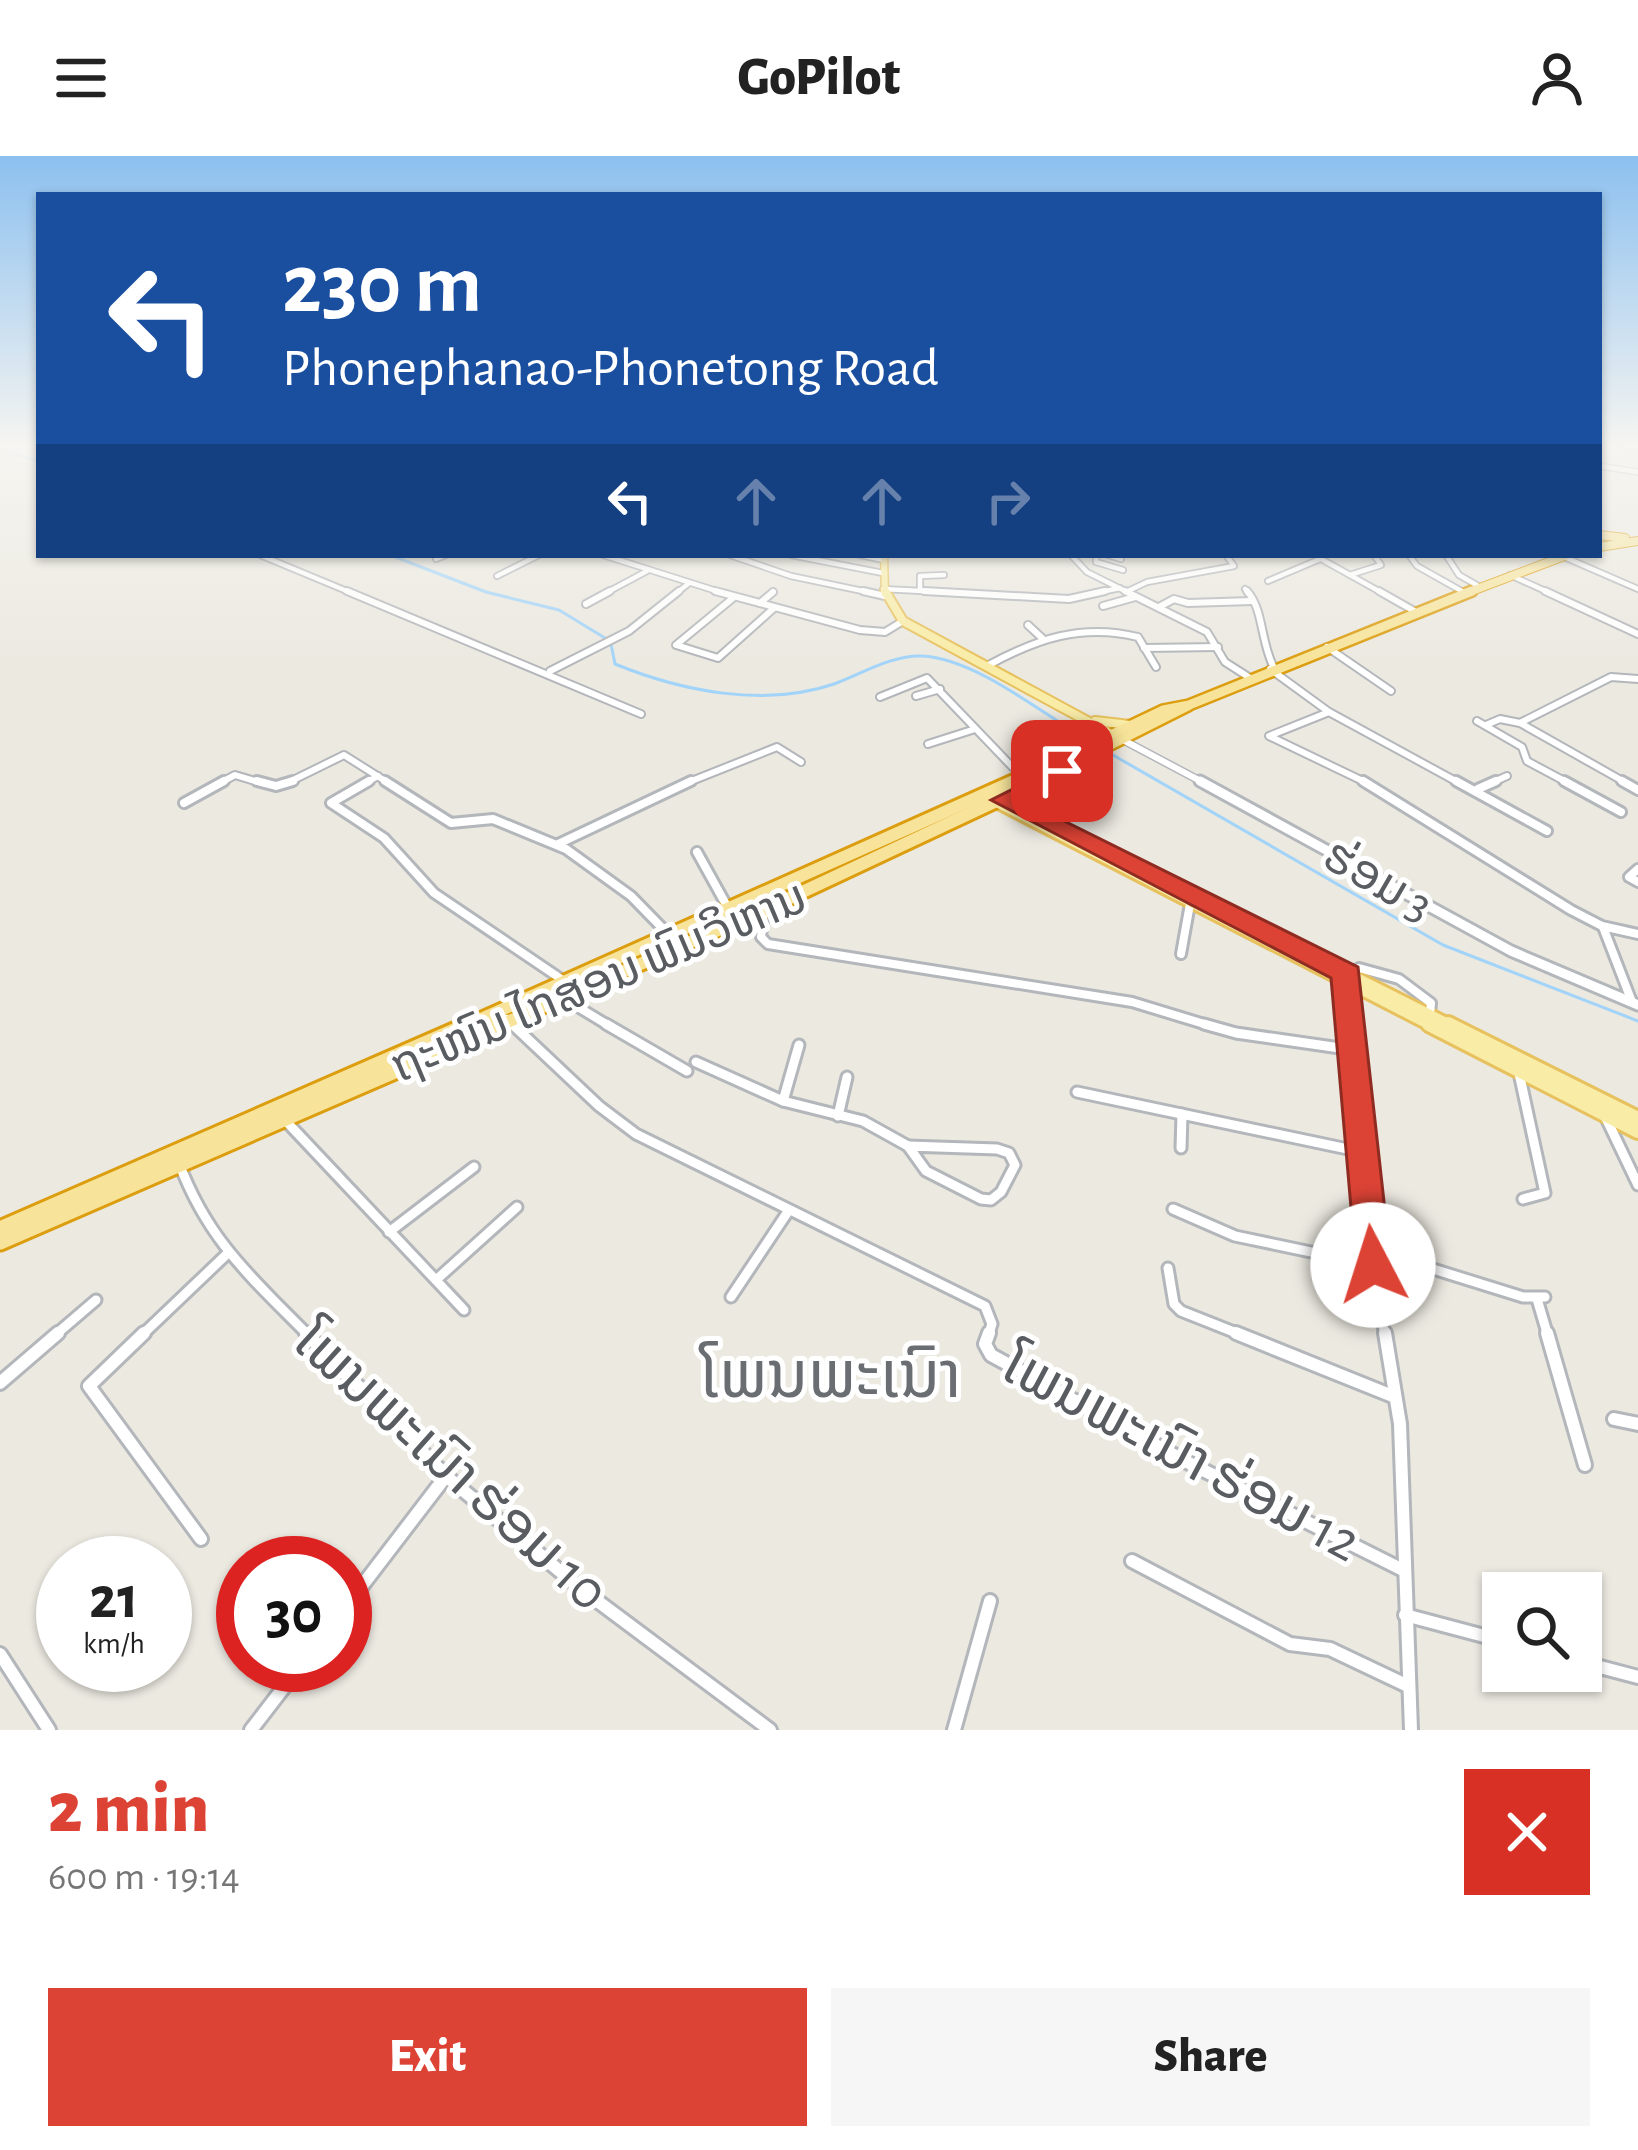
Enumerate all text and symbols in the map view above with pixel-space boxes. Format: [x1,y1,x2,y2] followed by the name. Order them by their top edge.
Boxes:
[48,45,114,111] icon: menu
[1524,45,1590,111] icon: person
[738,51,900,105] text: GoPilot
[84,240,240,396] icon: left
[282,244,482,328] text: 230 m
[282,342,939,396] text: Phonephanao-Phonetong Road
[597,468,663,534] icon: left
[723,468,789,534] icon: ahead
[849,468,915,534] icon: ahead
[975,468,1041,534] icon: right
[1011,720,1113,822] pin
[1029,738,1095,804] icon: arrive
[1315,830,1441,931] street label: ຮ່ອມ 3
[383,870,814,1092] street label: ຖະໜົນ ໄກສອນ ພົມວິຫານ
[1310,1202,1436,1328] position arrow
[283,1309,620,1622] street label: ໂພນພະເນົາ ຮ່ອມ 10
[992,1334,1370,1572] street label: ໂພນພະເນົາ ຮ່ອມ 12
[698,1341,961,1410] district label: ໂພນພະເນົາ
[216,1536,372,1692] speed limit sign: 30
[89,1569,139,1629] text: 21
[1482,1572,1602,1692] map controls
[1482,1572,1602,1692] button: search
[83,1629,145,1659] text: km/h
[1464,1769,1590,1895] button: close
[48,1773,209,1845] text: 2 min
[48,1858,240,1897] text: 600 m · 19:14
[48,1988,807,2126] button: Exit
[831,1988,1590,2126] button: Share

